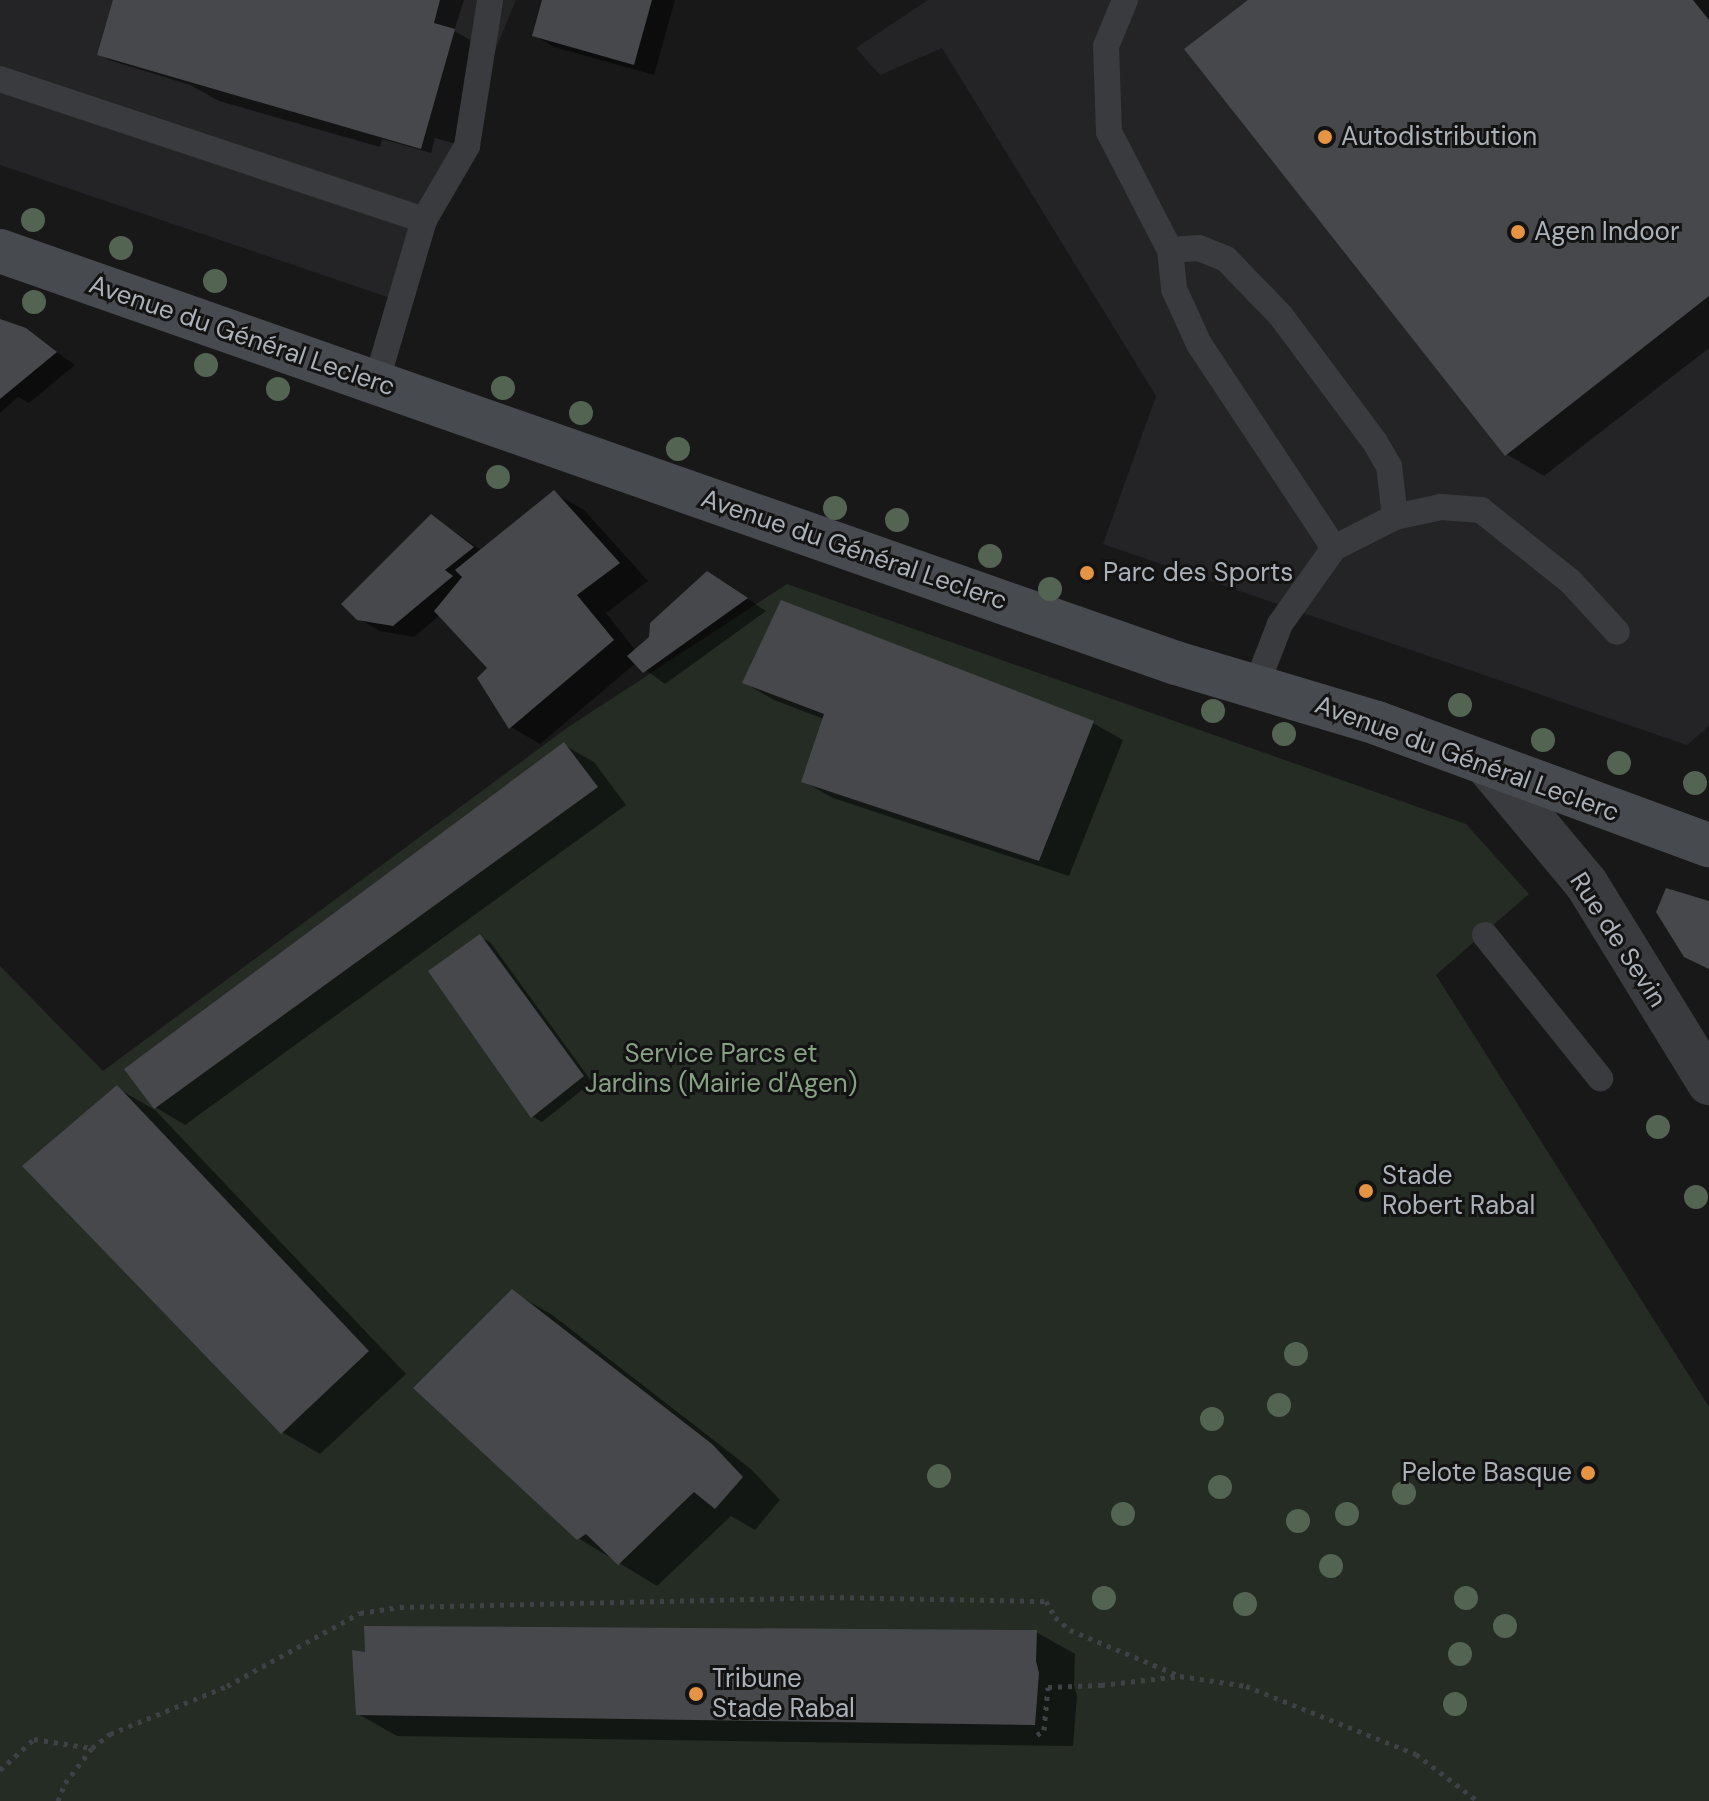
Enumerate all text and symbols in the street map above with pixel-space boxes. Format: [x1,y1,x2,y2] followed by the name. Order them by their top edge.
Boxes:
[1341,121,1537,153] place label: Autodistribution
[1316,128,1334,146] marker: Autodistribution
[1534,216,1680,248] place label: Agen Indoor
[1509,223,1527,241] marker: Agen Indoor
[85,269,399,403] street label: Avenue du Général Leclerc
[697,483,1011,617] street label: Avenue du Général Leclerc
[1103,557,1293,589] place label: Parc des Sports
[1078,564,1096,582] marker: Parc des Sports
[1311,689,1623,829] street label: Avenue du Général Leclerc
[1563,867,1673,1013] street label: Rue de Sevin
[585,1038,857,1100] park label: Service Parcs et Jardins (Mairie d'Agen)
[1382,1160,1535,1222] place label: Stade Robert Rabal
[1357,1182,1375,1200] marker: Stade Robert Rabal
[1402,1457,1572,1489] place label: Pelote Basque
[1579,1464,1597,1482] marker: Pelote Basque
[712,1663,855,1724] place label: Tribune Stade Rabal
[687,1685,705,1703] marker: Tribune Stade Rabal

